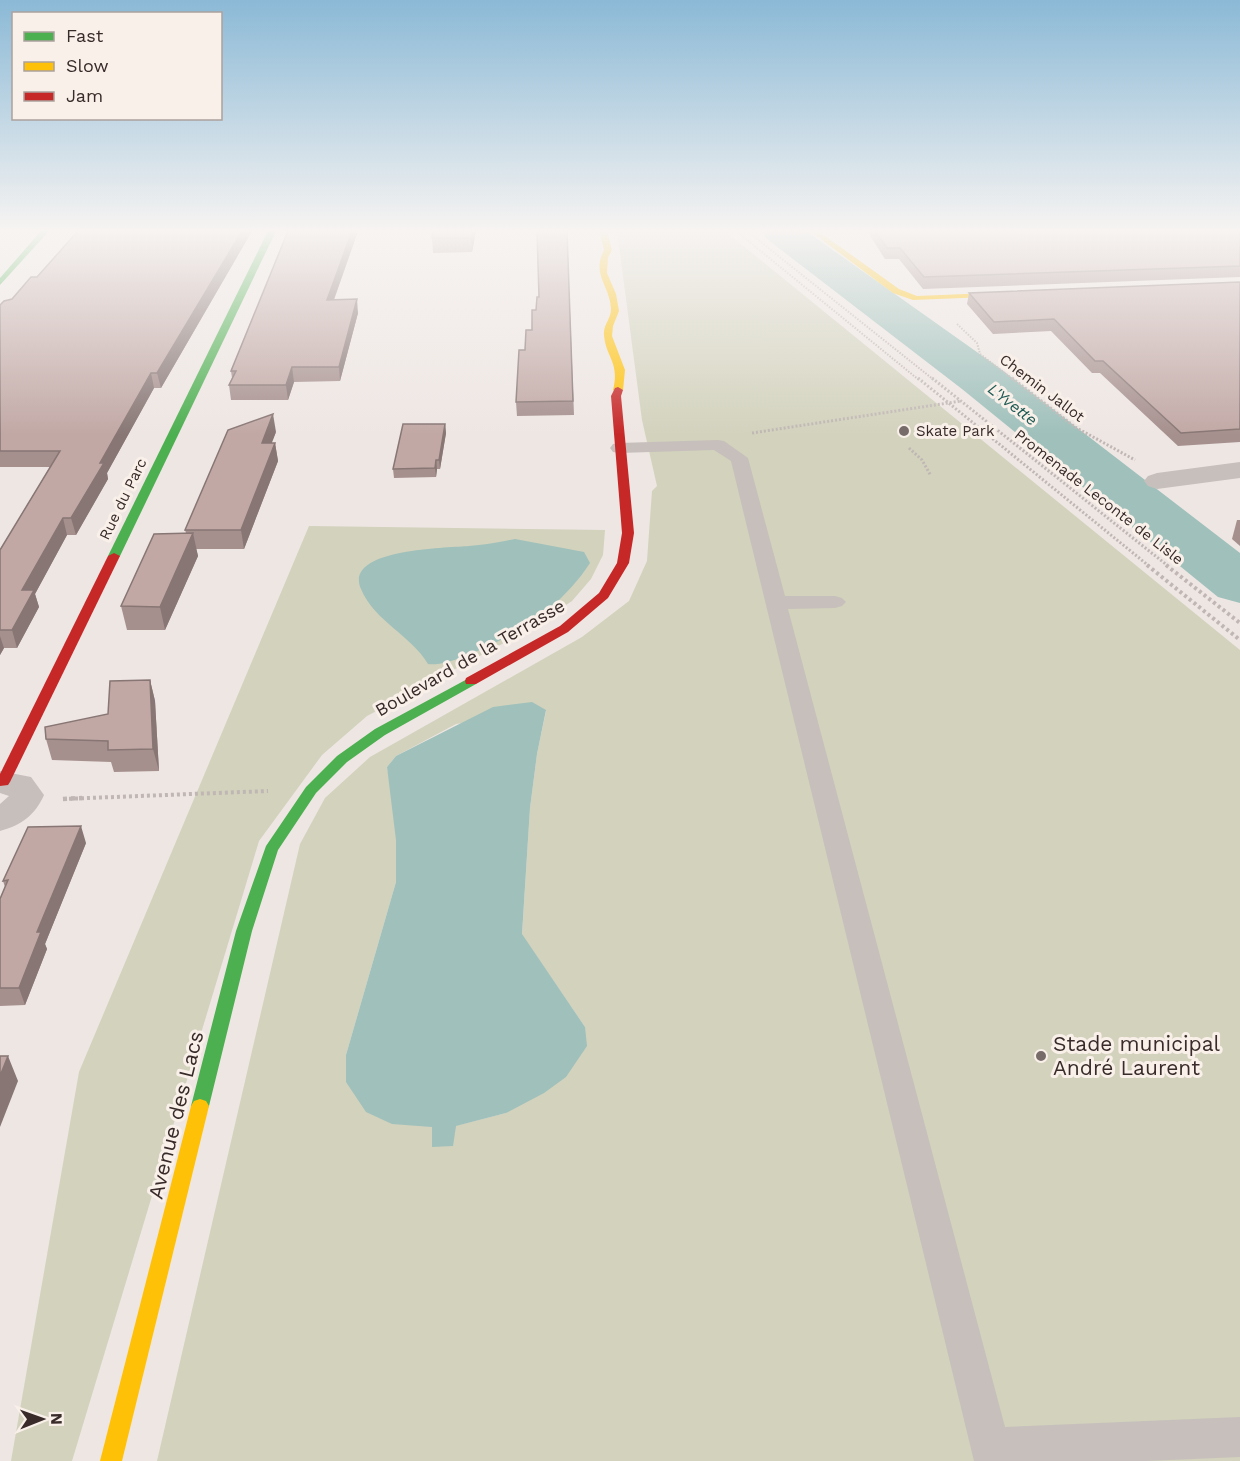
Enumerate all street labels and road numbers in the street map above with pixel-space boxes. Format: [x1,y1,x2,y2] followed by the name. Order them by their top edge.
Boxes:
[996,350,1089,426] street label: Chemin Jallot
[1011,425,1187,569] street label: Promenade Leconte de Lisle
[96,455,150,543] street label: Rue du Parc
[371,595,568,720] street label: Boulevard de la Terrasse
[143,1028,208,1201] street label: Avenue des Lacs

